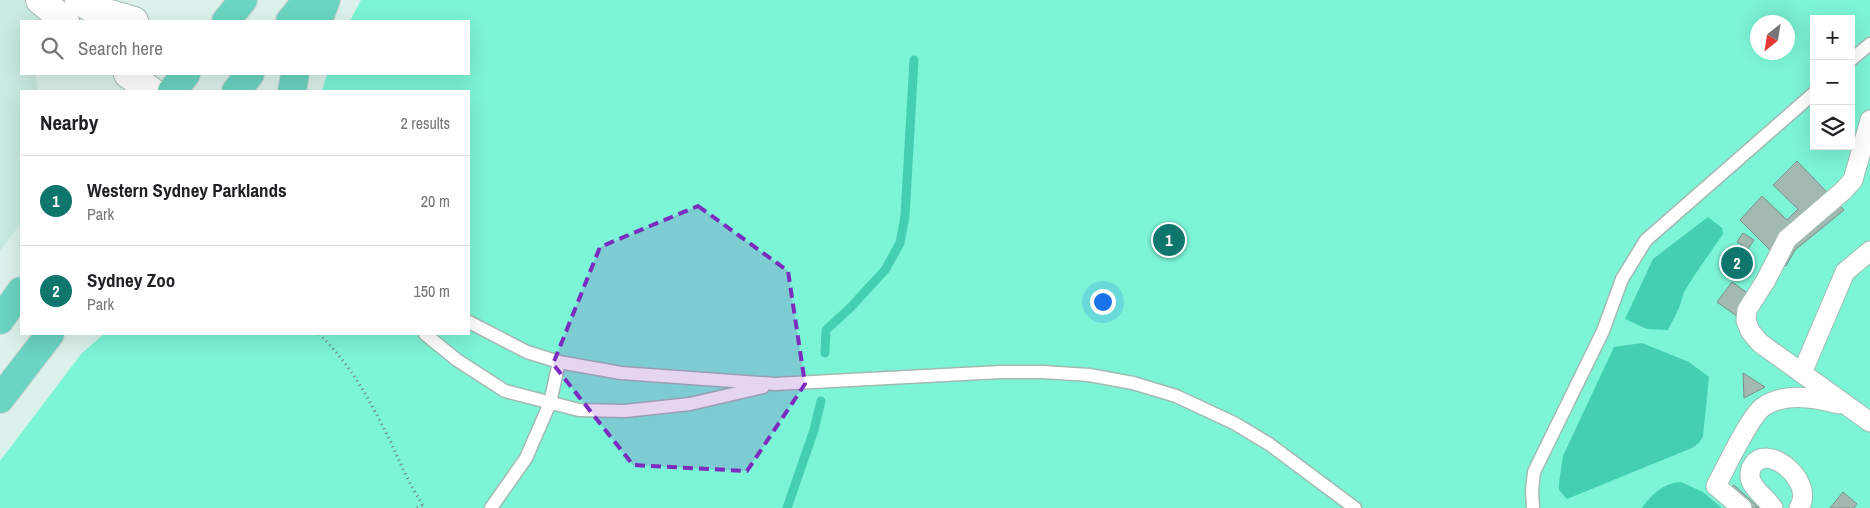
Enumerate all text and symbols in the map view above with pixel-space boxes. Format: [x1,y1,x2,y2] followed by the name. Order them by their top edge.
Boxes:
[1750,15,1795,60] north arrow
[1810,15,1855,150] map controls
[1810,15,1855,60] button: +
[20,20,470,75] search box
[38,34,66,62] icon: search
[78,35,163,61] text: Search here
[1810,60,1855,105] button: −
[1810,105,1855,150] button: layers
[40,108,98,137] text: Nearby
[400,112,450,134] text: 2 results
[87,177,287,203] text: Western Sydney Parklands
[52,190,60,212] text: 1
[421,190,450,212] text: 20 m
[87,203,114,225] text: Park
[1153,221,1185,259] pin: 1
[1721,244,1753,282] pin: 2
[87,267,175,293] text: Sydney Zoo
[52,280,60,302] text: 2
[414,280,450,302] text: 150 m
[1090,289,1116,315] your location
[87,293,114,315] text: Park

